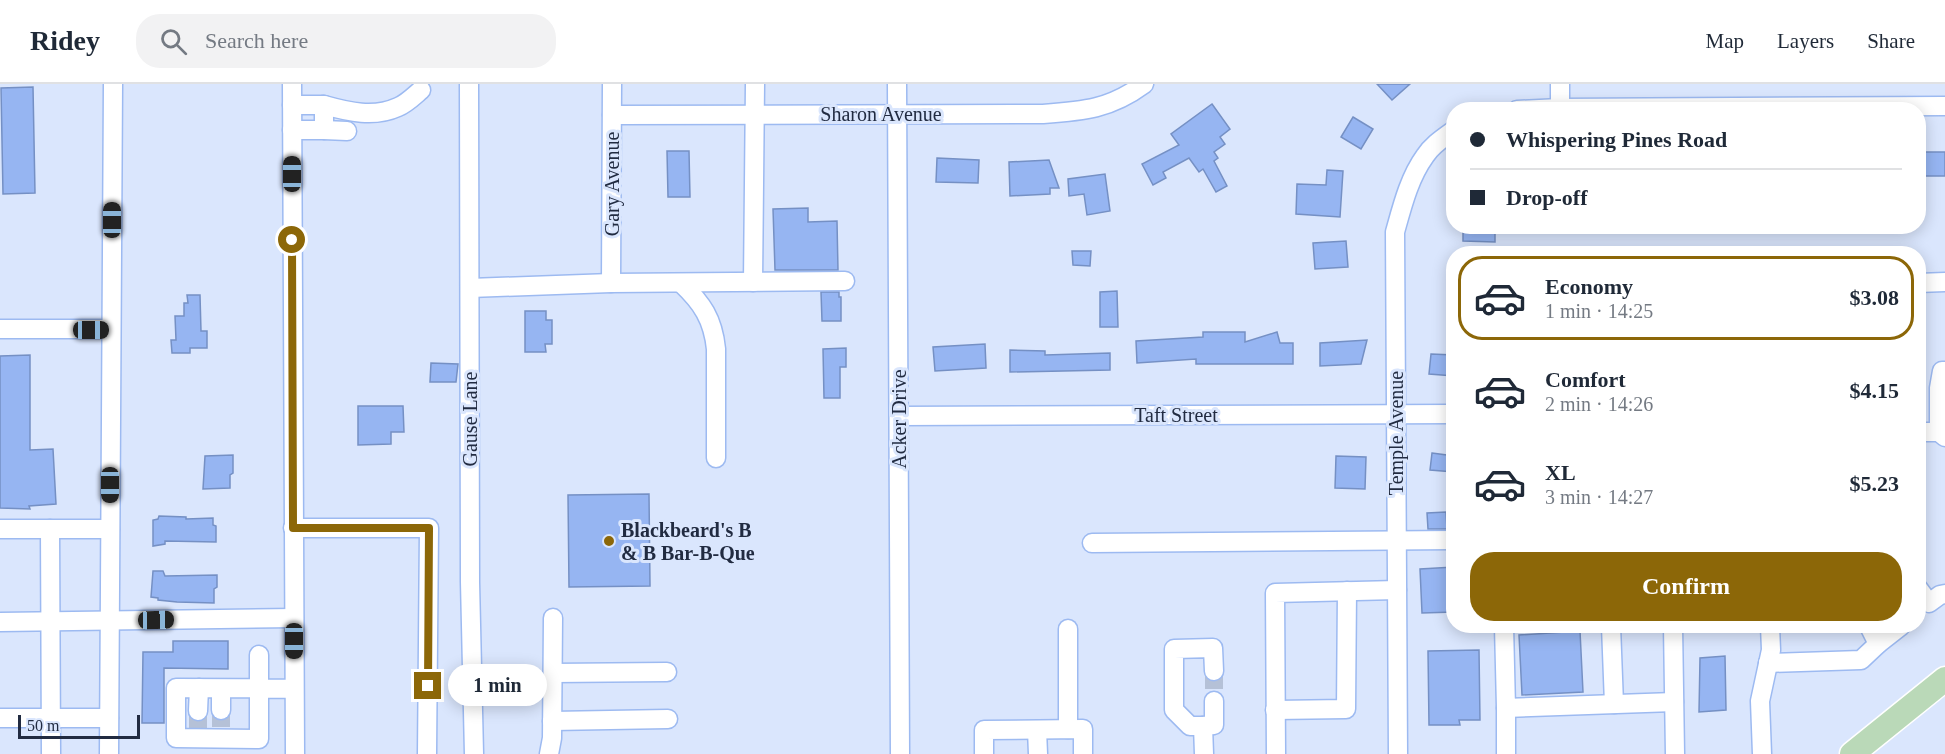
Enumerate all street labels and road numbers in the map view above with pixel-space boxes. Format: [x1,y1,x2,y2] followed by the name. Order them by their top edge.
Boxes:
[820,103,942,125] street label: Sharon Avenue
[601,132,624,236] street label: Gary Avenue
[888,369,910,469] street label: Acker Drive
[459,371,481,466] street label: Gause Lane
[1385,371,1408,495] street label: Temple Avenue
[1134,404,1218,426] street label: Taft Street

